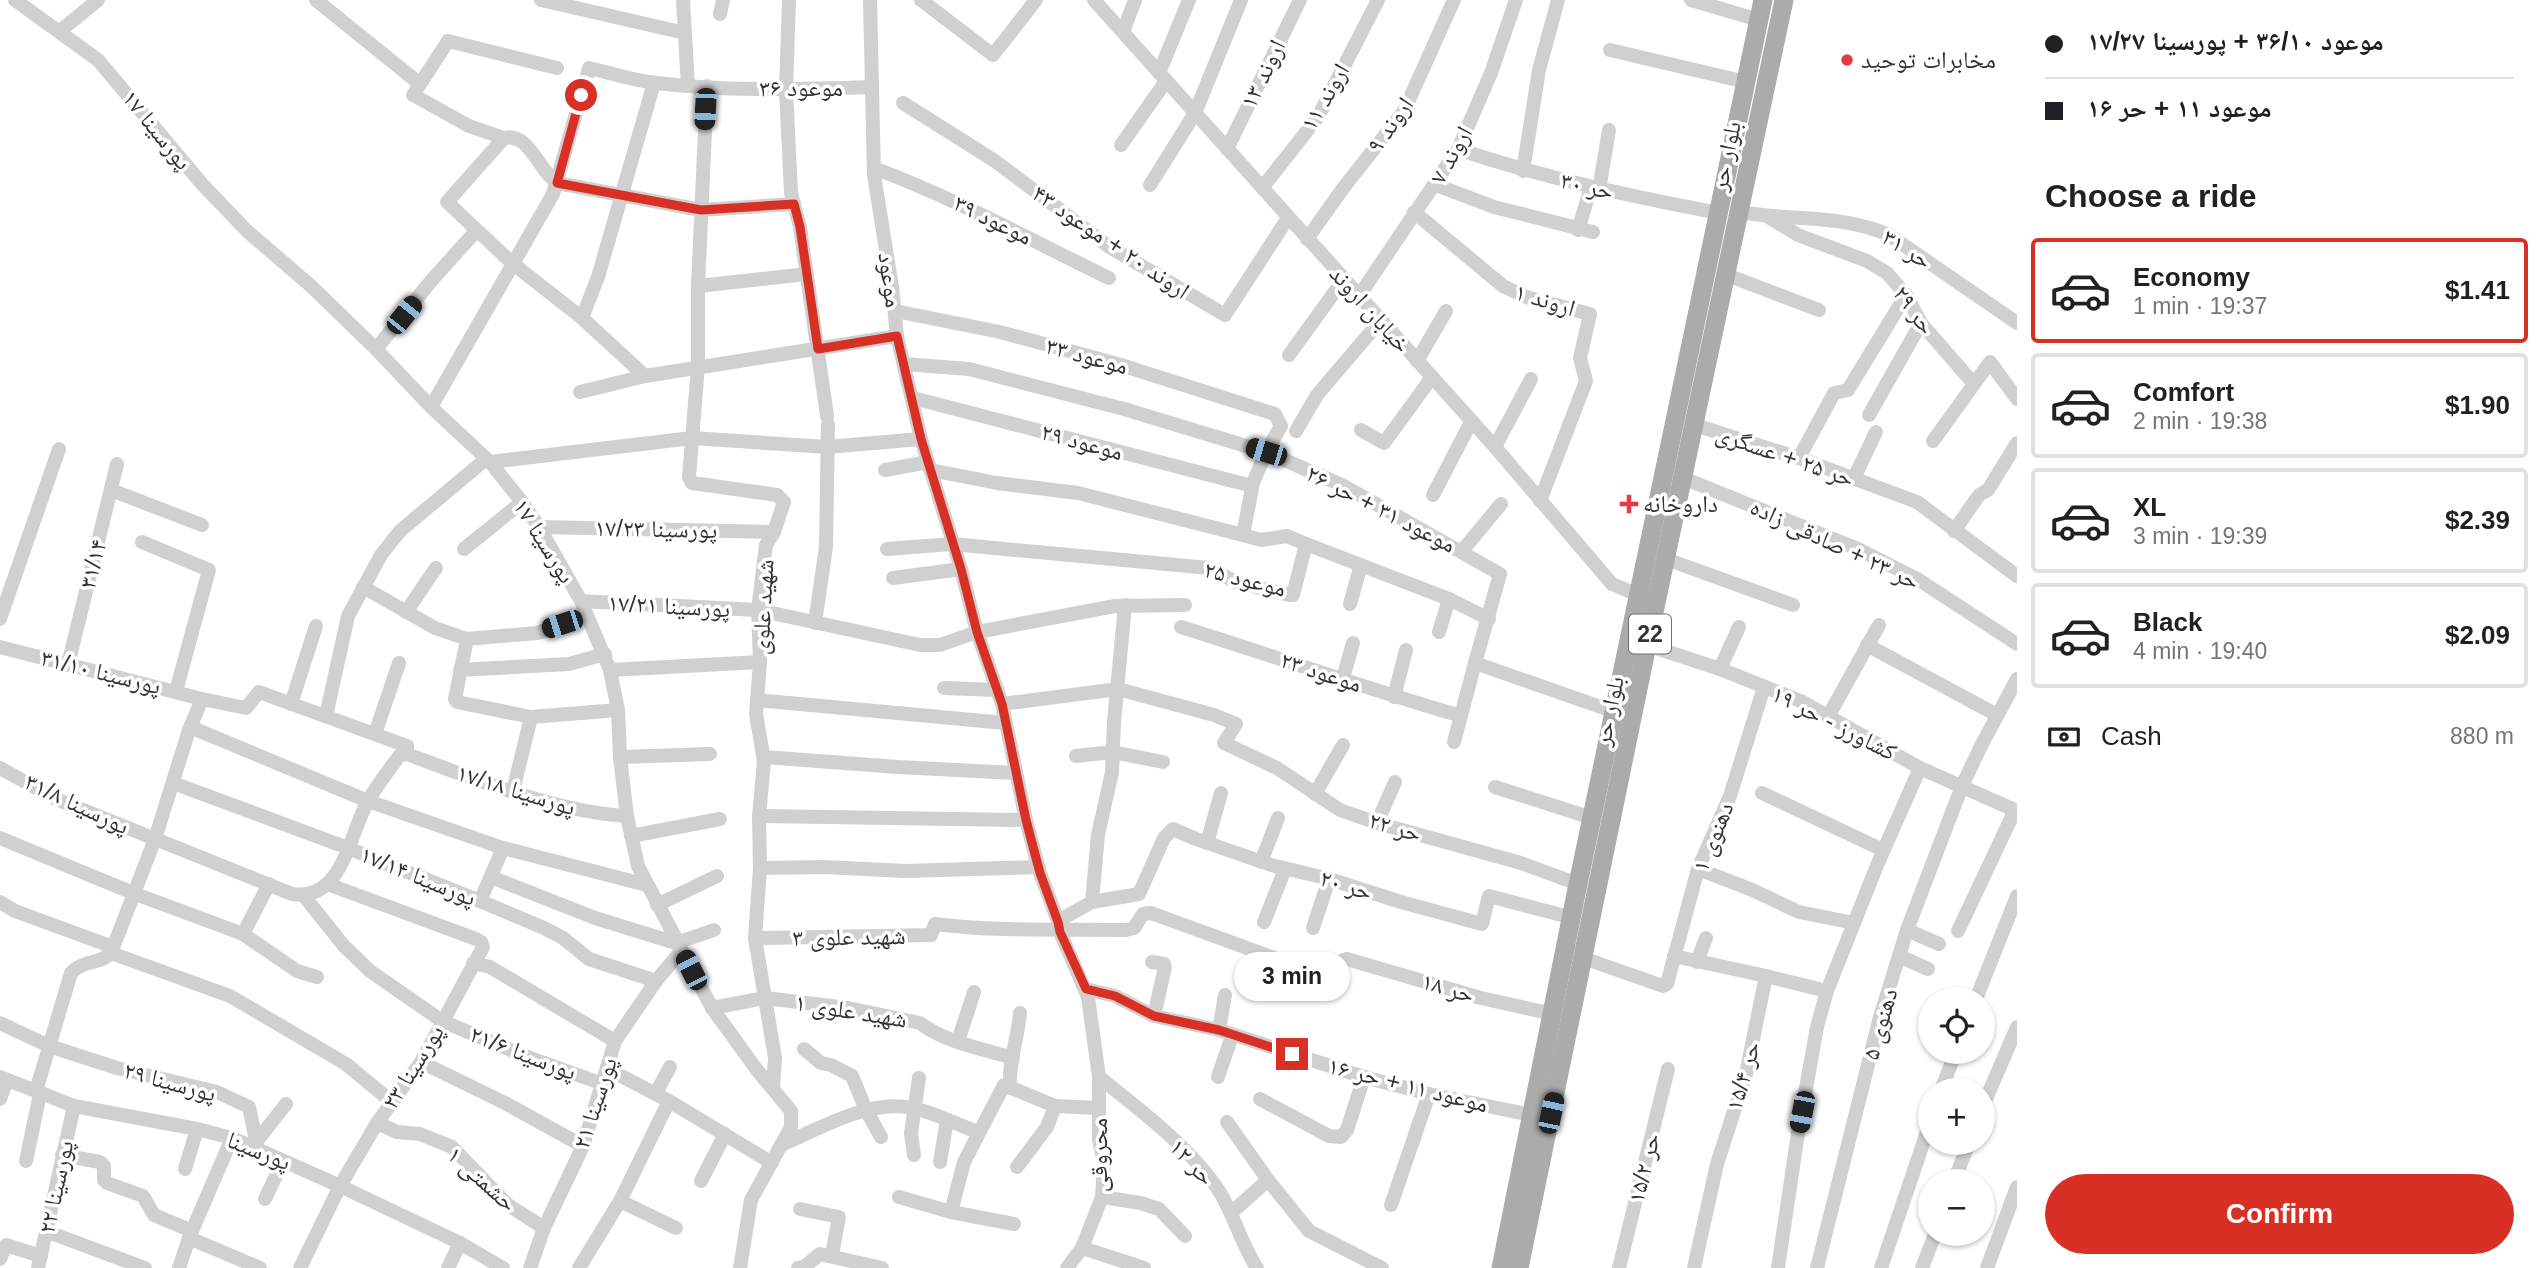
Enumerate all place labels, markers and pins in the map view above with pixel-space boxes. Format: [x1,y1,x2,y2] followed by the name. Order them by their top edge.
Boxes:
[1861,46,1996,74] place label: مخابرات توحید
[1839,52,1855,68] marker: مخابرات توحید
[1643,490,1718,517] place label: داروخانه
[1621,496,1637,512] marker: داروخانه

